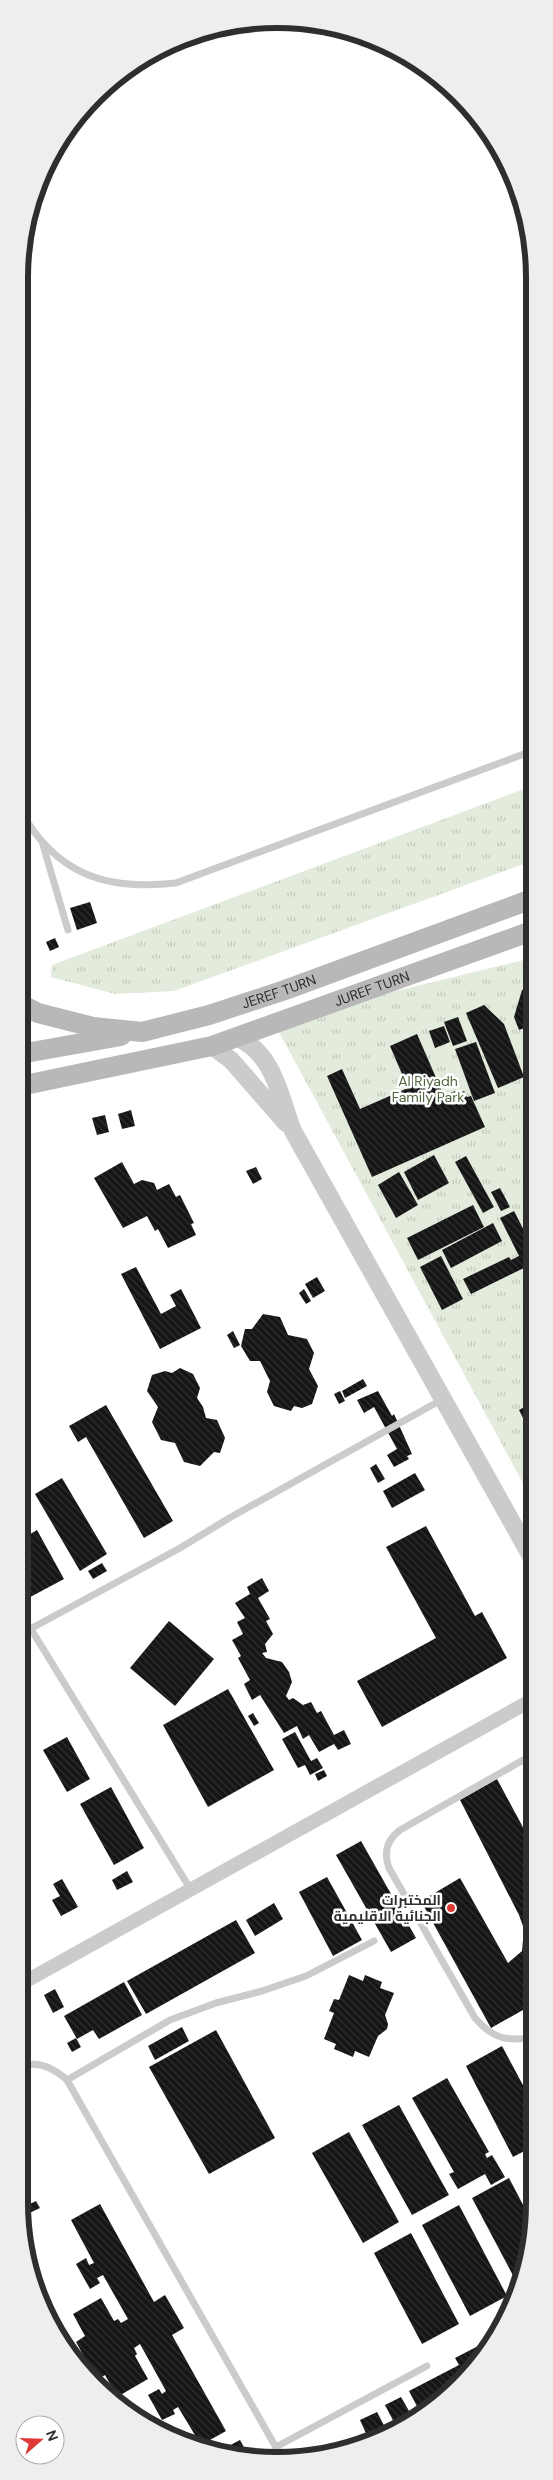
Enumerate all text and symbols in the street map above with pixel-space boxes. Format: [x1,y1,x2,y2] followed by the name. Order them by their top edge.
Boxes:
[332,967,412,1010] street label: JUREF TURN
[239,970,319,1013] street label: JEREF TURN
[392,1072,464,1106] park label: Al Riyadh Family Park
[334,1891,441,1925] place label: المختبرات الجنائية الاقليمية
[445,1902,457,1914] marker: المختبرات الجنائية الاقليمية
[15,2415,65,2465] north arrow
[42,2428,62,2443] text: N

